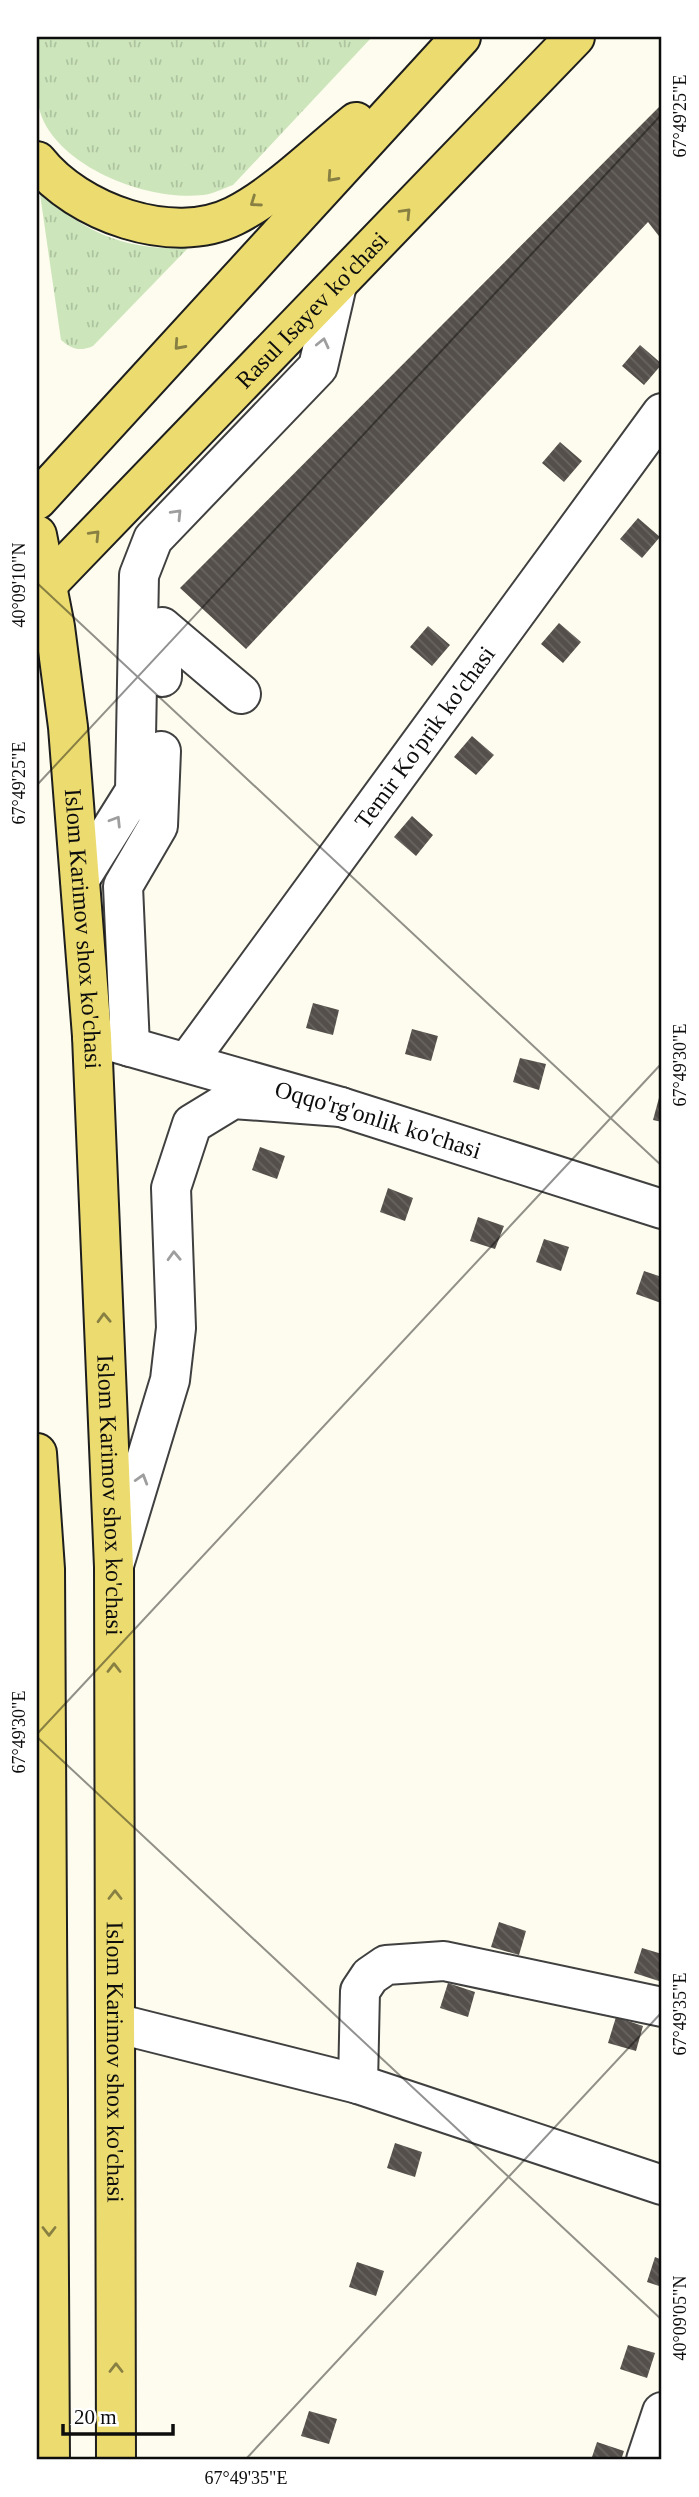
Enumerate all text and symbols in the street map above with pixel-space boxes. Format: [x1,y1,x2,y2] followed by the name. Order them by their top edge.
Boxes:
[670,75,690,157] text: 67°49'25"E
[328,169,340,182] one-way arrow
[250,194,263,206] one-way arrow
[398,208,411,221] one-way arrow
[231,226,393,393] street label: Rasul Isayev ko'chasi
[175,337,187,350] one-way arrow
[315,337,330,349] one-way arrow
[169,509,182,522] one-way arrow
[87,530,100,543] one-way arrow
[9,543,29,627] text: 40°09'10"N
[350,641,500,833] street label: Temir Ko'prik ko'chasi
[9,742,29,824] text: 67°49'25"E
[60,788,106,1070] street label: Islom Karimov shox ko'chasi
[108,816,120,829] one-way arrow
[670,1024,690,1106] text: 67°49'30"E
[272,1076,485,1164] street label: Oqqo'rg'onlik ko'chasi
[166,1250,181,1261] one-way arrow
[96,1312,111,1323] one-way arrow
[92,1354,127,1636] street label: Islom Karimov shox ko'chasi
[133,1473,148,1485] one-way arrow
[106,1662,122,1672] one-way arrow
[9,1691,29,1773] text: 67°49'30"E
[107,1889,123,1900] one-way arrow
[102,1921,128,2203] street label: Islom Karimov shox ko'chasi
[670,1973,690,2055] text: 67°49'35"E
[41,2226,57,2237] one-way arrow
[670,2276,690,2360] text: 40°09'05"N
[108,2362,124,2372] one-way arrow
[63,2392,173,2436] scale bar
[74,2405,117,2429] text: 20 m
[205,2468,287,2488] text: 67°49'35"E

